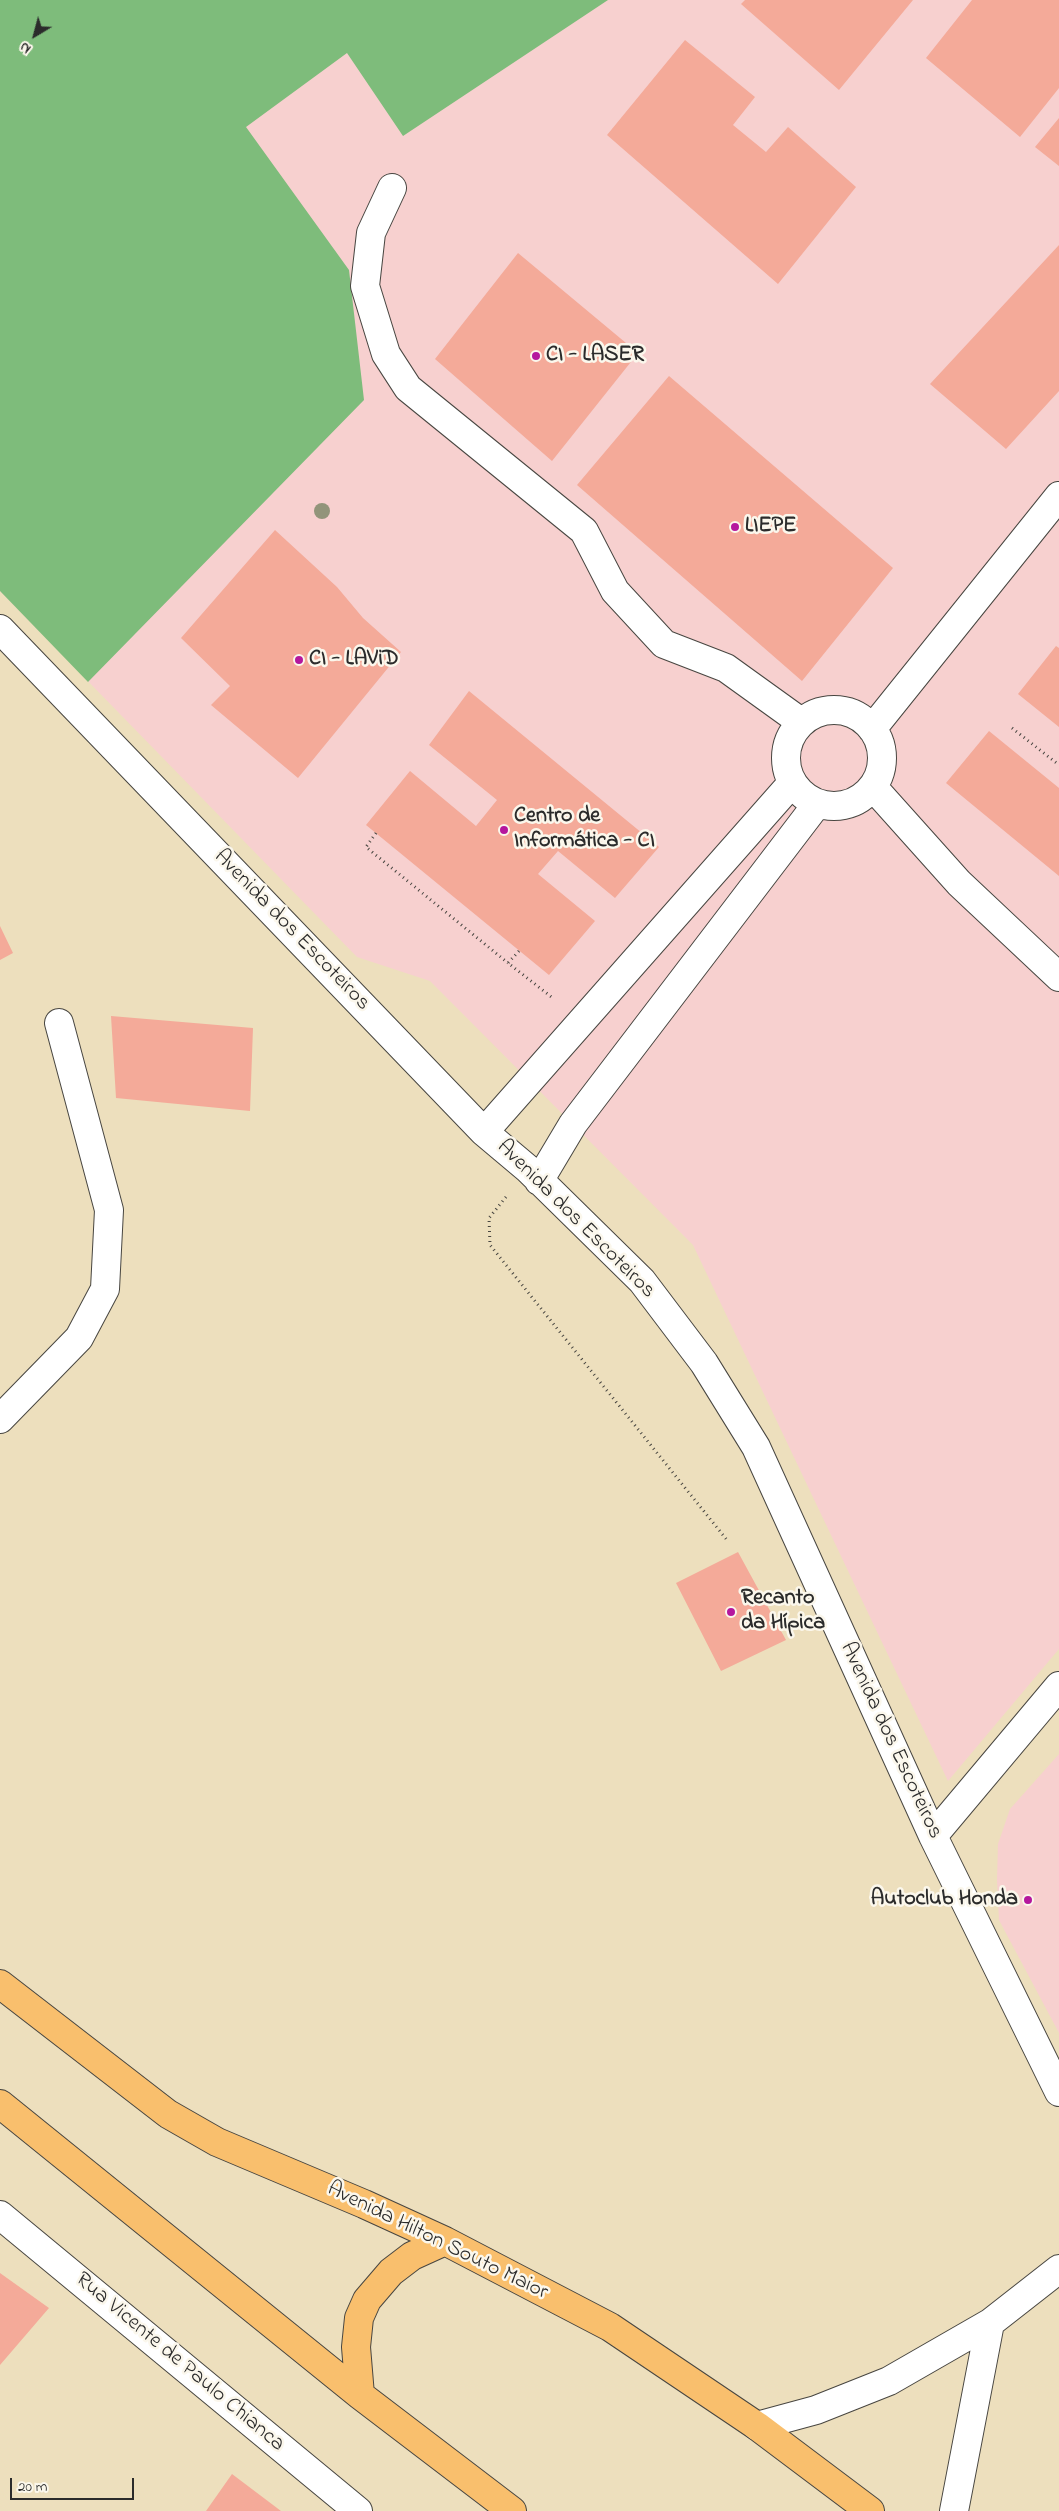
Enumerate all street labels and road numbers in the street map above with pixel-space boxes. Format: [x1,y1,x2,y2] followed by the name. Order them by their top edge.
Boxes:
[207,845,375,1017] street label: Avenida dos Escoteiros
[490,1135,660,1305] street label: Avenida dos Escoteiros
[833,1638,947,1844] street label: Avenida dos Escoteiros
[322,2177,552,2307] street label: Avenida Hilton Souto Maior
[69,2267,289,2459] street label: Rua Vicente de Paulo Chianca

